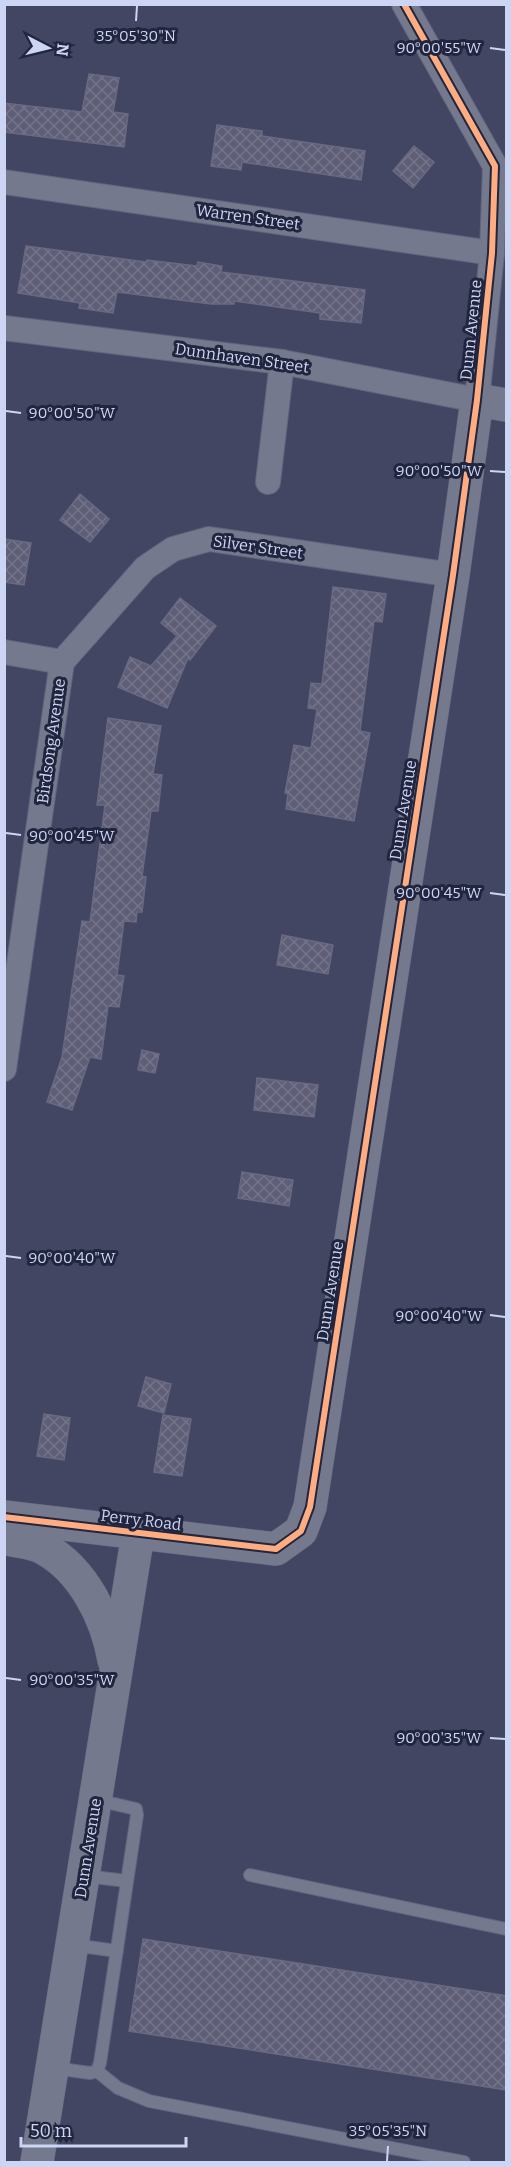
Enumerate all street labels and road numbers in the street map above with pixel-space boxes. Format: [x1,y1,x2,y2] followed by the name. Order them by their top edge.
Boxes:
[195,200,301,234] street label: Warren Street
[456,279,486,381] street label: Dunn Avenue
[174,339,310,377] street label: Dunnhaven Street
[212,531,304,563] street label: Silver Street
[33,677,69,805] street label: Birdsong Avenue
[386,759,420,861] street label: Dunn Avenue
[313,1240,347,1342] street label: Dunn Avenue
[99,1506,183,1534] street label: Perry Road
[71,1797,105,1899] street label: Dunn Avenue

